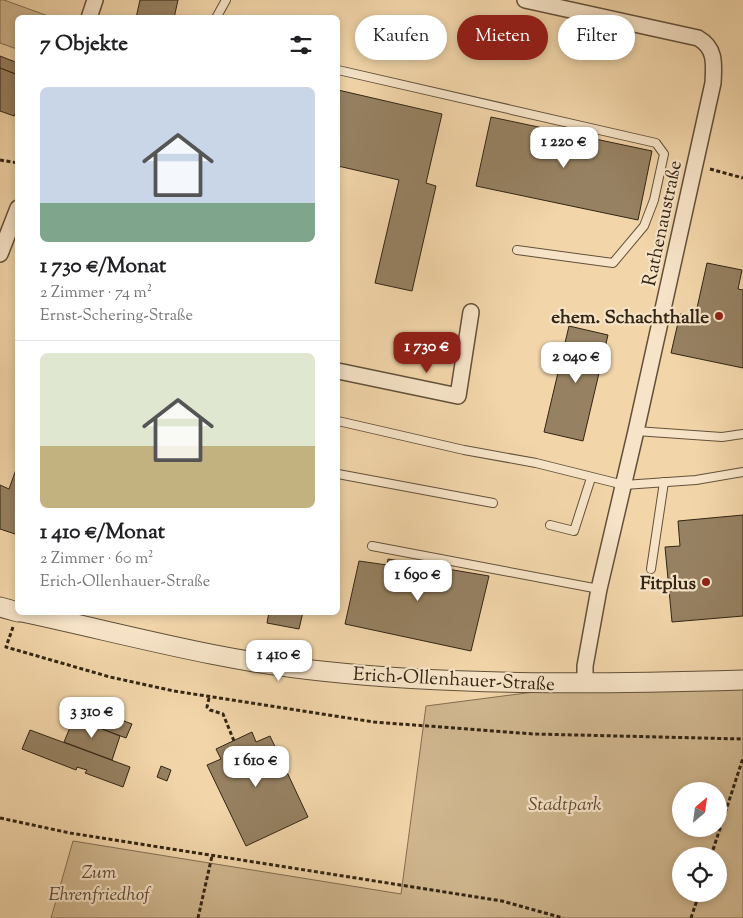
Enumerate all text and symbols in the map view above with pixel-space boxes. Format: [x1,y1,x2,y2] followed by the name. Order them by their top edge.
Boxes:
[355,15,447,60] chip: Kaufen
[457,15,548,60] chip: Mieten
[558,15,635,60] chip: Filter
[40,30,128,60] text: 7 Objekte
[287,31,315,59] icon: filters
[133,120,223,210] icon: home
[518,126,610,169] pin: 1 220 €
[541,131,587,154] text: 1 220 €
[637,158,690,289] street label: Rathenaustraße
[40,252,166,282] text: 1 730 €/Monat
[40,282,152,305] text: 2 Zimmer · 74 m²
[40,305,193,328] text: Ernst-Schering-Straße
[551,305,709,332] place label: ehem. Schachthalle
[713,310,725,322] marker: ehem. Schachthalle
[381,332,473,374] pin: 1 730 €
[405,336,449,359] text: 1 730 €
[530,342,622,384] pin: 2 040 €
[552,346,600,369] text: 2 040 €
[133,385,223,475] icon: home
[40,518,165,548] text: 1 410 €/Monat
[40,548,154,571] text: 2 Zimmer · 60 m²
[372,560,464,602] pin: 1 690 €
[395,564,441,587] text: 1 690 €
[40,571,210,594] text: Erich-Ollenhauer-Straße
[640,571,697,598] place label: Fitplus
[700,576,712,588] marker: Fitplus
[233,640,325,682] pin: 1 410 €
[257,644,301,667] text: 1 410 €
[352,662,556,699] street label: Erich-Ollenhauer-Straße
[46,696,138,739] pin: 3 310 €
[70,701,114,724] text: 3 310 €
[210,746,302,788] pin: 1 610 €
[234,750,278,773] text: 1 610 €
[672,782,728,838] north arrow
[672,782,727,902] map controls
[528,792,602,819] park label: Stadtpark
[672,847,727,902] button: locate
[48,860,152,909] park label: Zum Ehrenfriedhof

